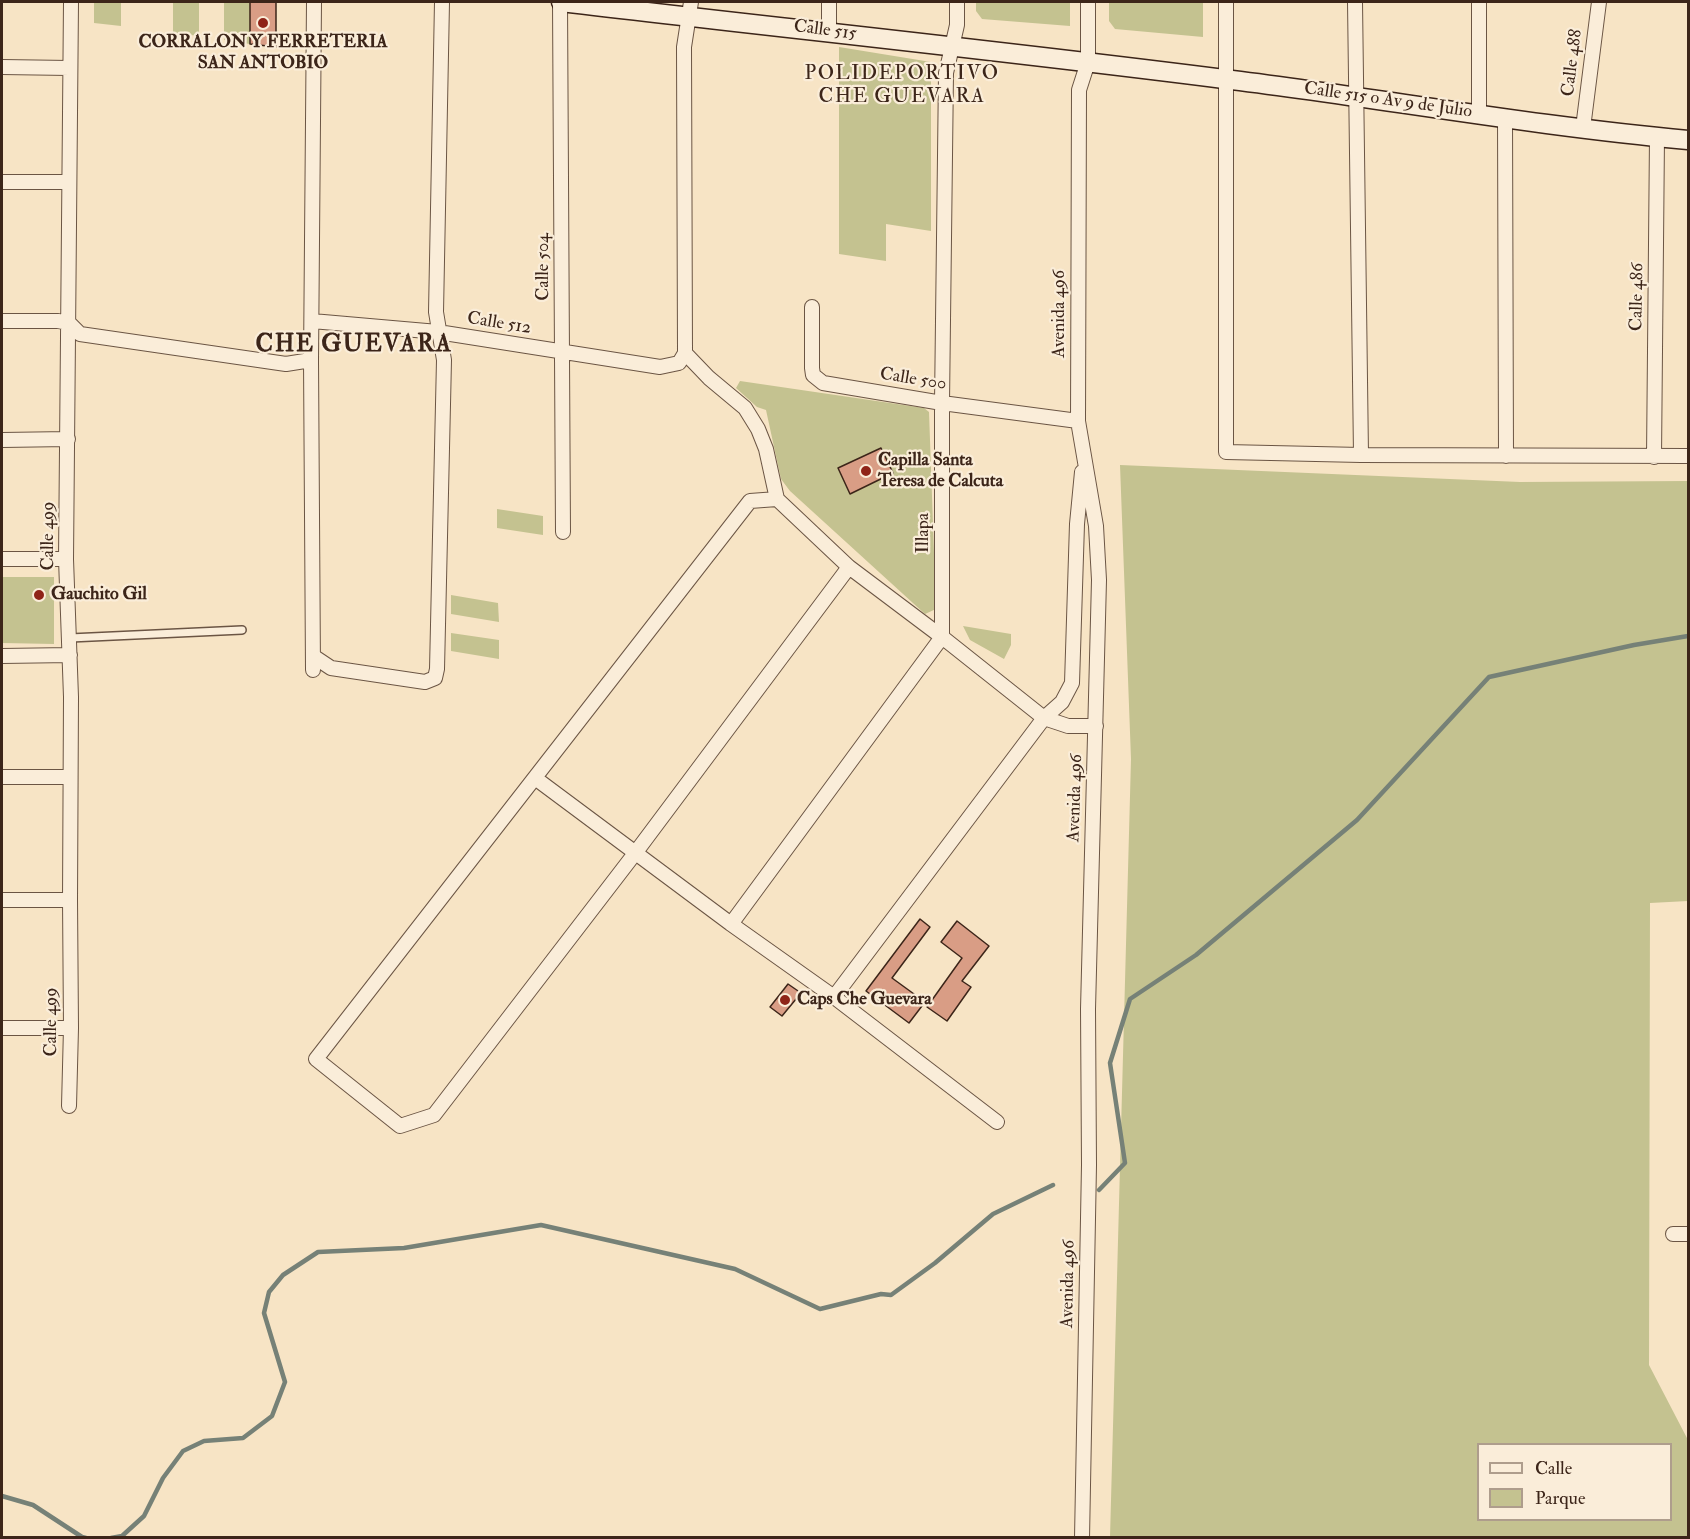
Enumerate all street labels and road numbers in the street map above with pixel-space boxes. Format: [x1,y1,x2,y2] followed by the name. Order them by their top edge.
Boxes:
[792,16,858,46] street label: Calle 515
[1558,28,1588,98] street label: Calle 488
[1303,79,1473,123] street label: Calle 515 o Av 9 de Julio
[533,233,555,301] street label: Calle 504
[1627,263,1649,331] street label: Calle 486
[1049,270,1071,358] street label: Avenida 496
[465,308,533,340] street label: Calle 512
[878,364,948,396] street label: Calle 500
[38,501,60,571] street label: Calle 499
[913,513,935,553] street label: Illapa
[1064,754,1088,842] street label: Avenida 496
[41,987,63,1057] street label: Calle 499
[1057,1240,1081,1328] street label: Avenida 496

